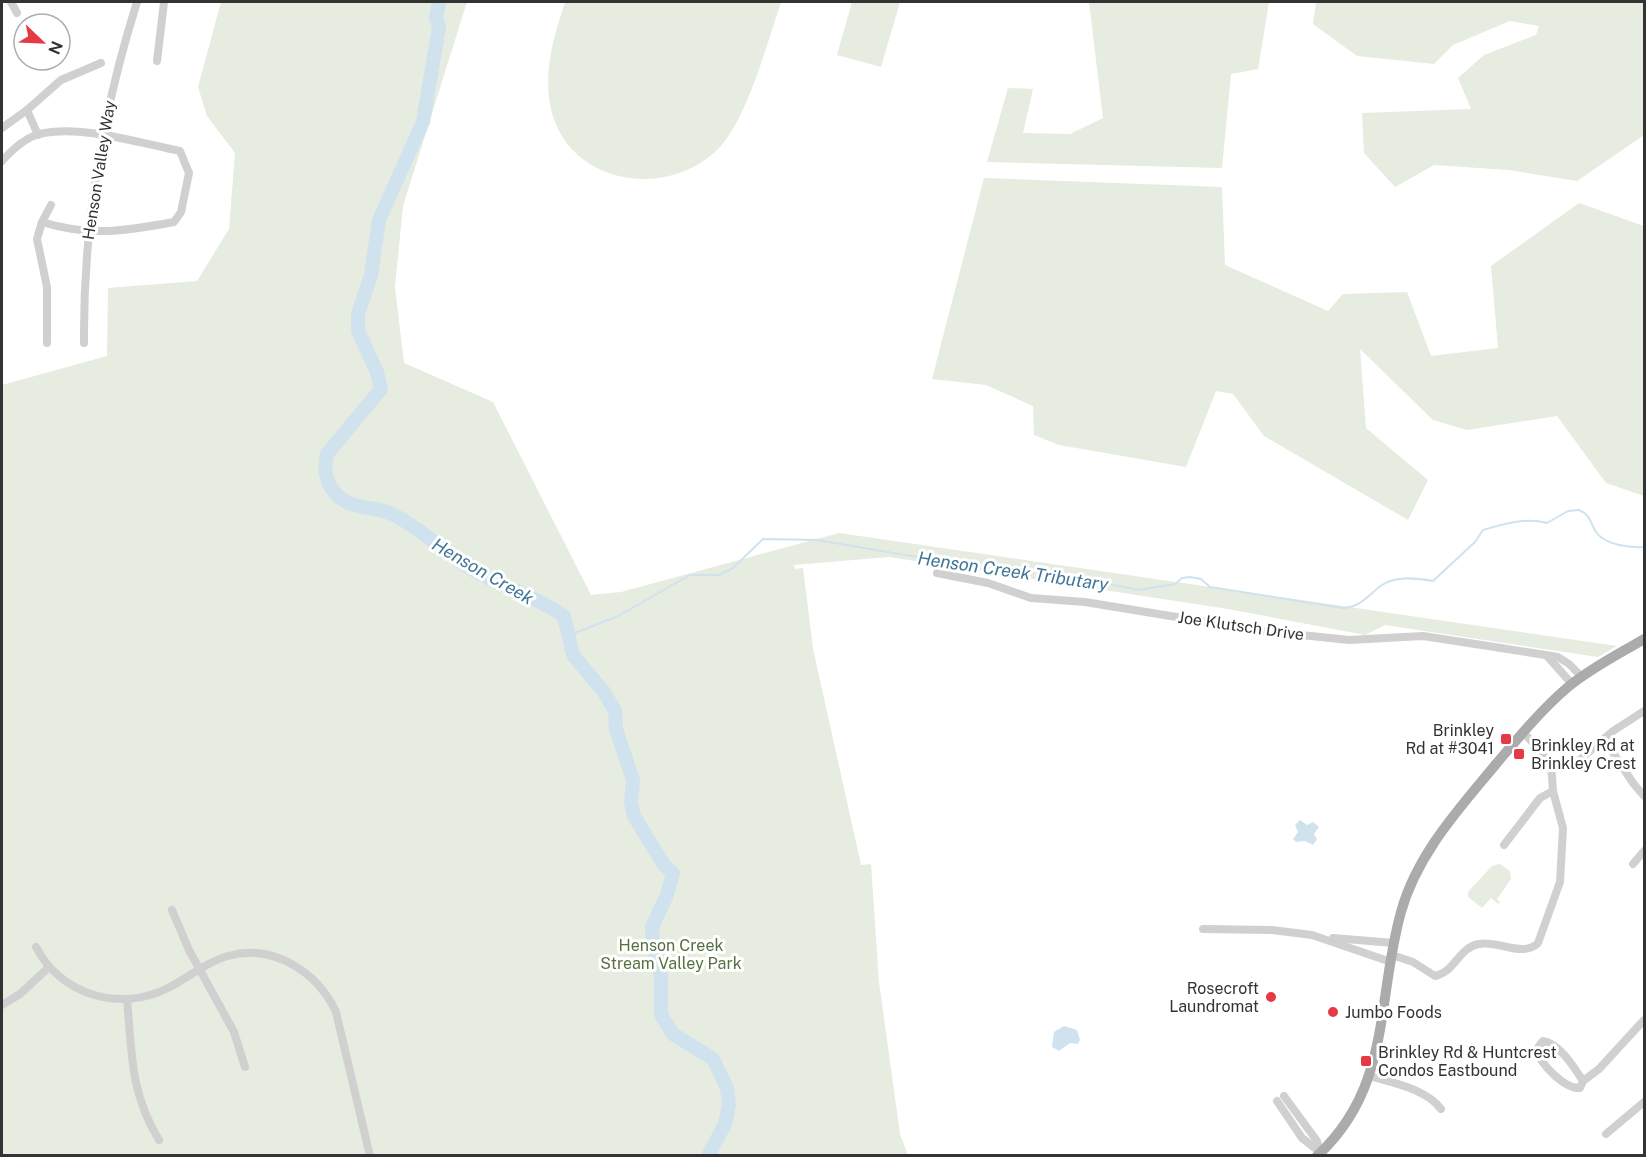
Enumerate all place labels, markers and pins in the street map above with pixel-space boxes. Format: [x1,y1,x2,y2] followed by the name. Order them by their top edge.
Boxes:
[1405,721,1494,758] place label: Brinkley Rd at #3041
[1499,732,1513,746] marker: Brinkley Rd at #3041
[1531,736,1636,773] place label: Brinkley Rd at Brinkley Crest
[1512,747,1526,761] marker: Brinkley Rd at Brinkley Crest
[1169,979,1259,1016] place label: Rosecroft Laundromat
[1264,990,1278,1004] marker: Rosecroft Laundromat
[1345,1003,1442,1022] place label: Jumbo Foods
[1326,1005,1340,1019] marker: Jumbo Foods
[1378,1043,1557,1080] place label: Brinkley Rd & Huntcrest Condos Eastbound
[1359,1054,1373,1068] marker: Brinkley Rd & Huntcrest Condos Eastbound

